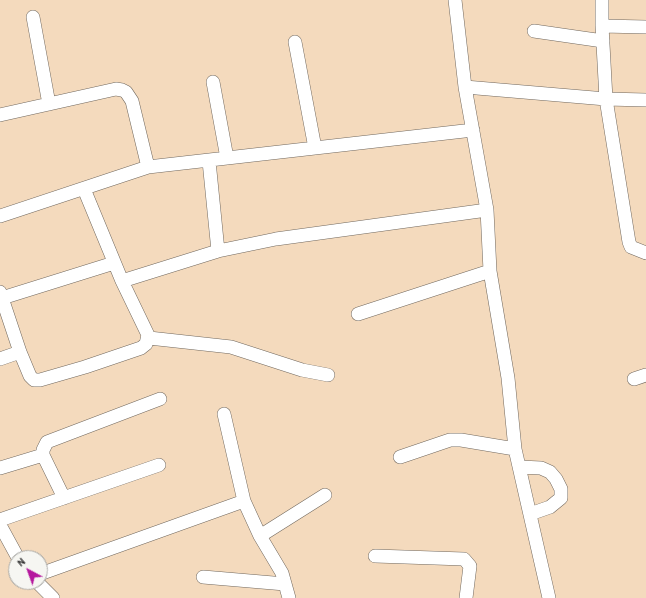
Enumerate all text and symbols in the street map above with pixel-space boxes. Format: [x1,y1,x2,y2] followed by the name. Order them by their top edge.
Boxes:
[8,550,48,590] north arrow
[14,554,28,569] text: N

